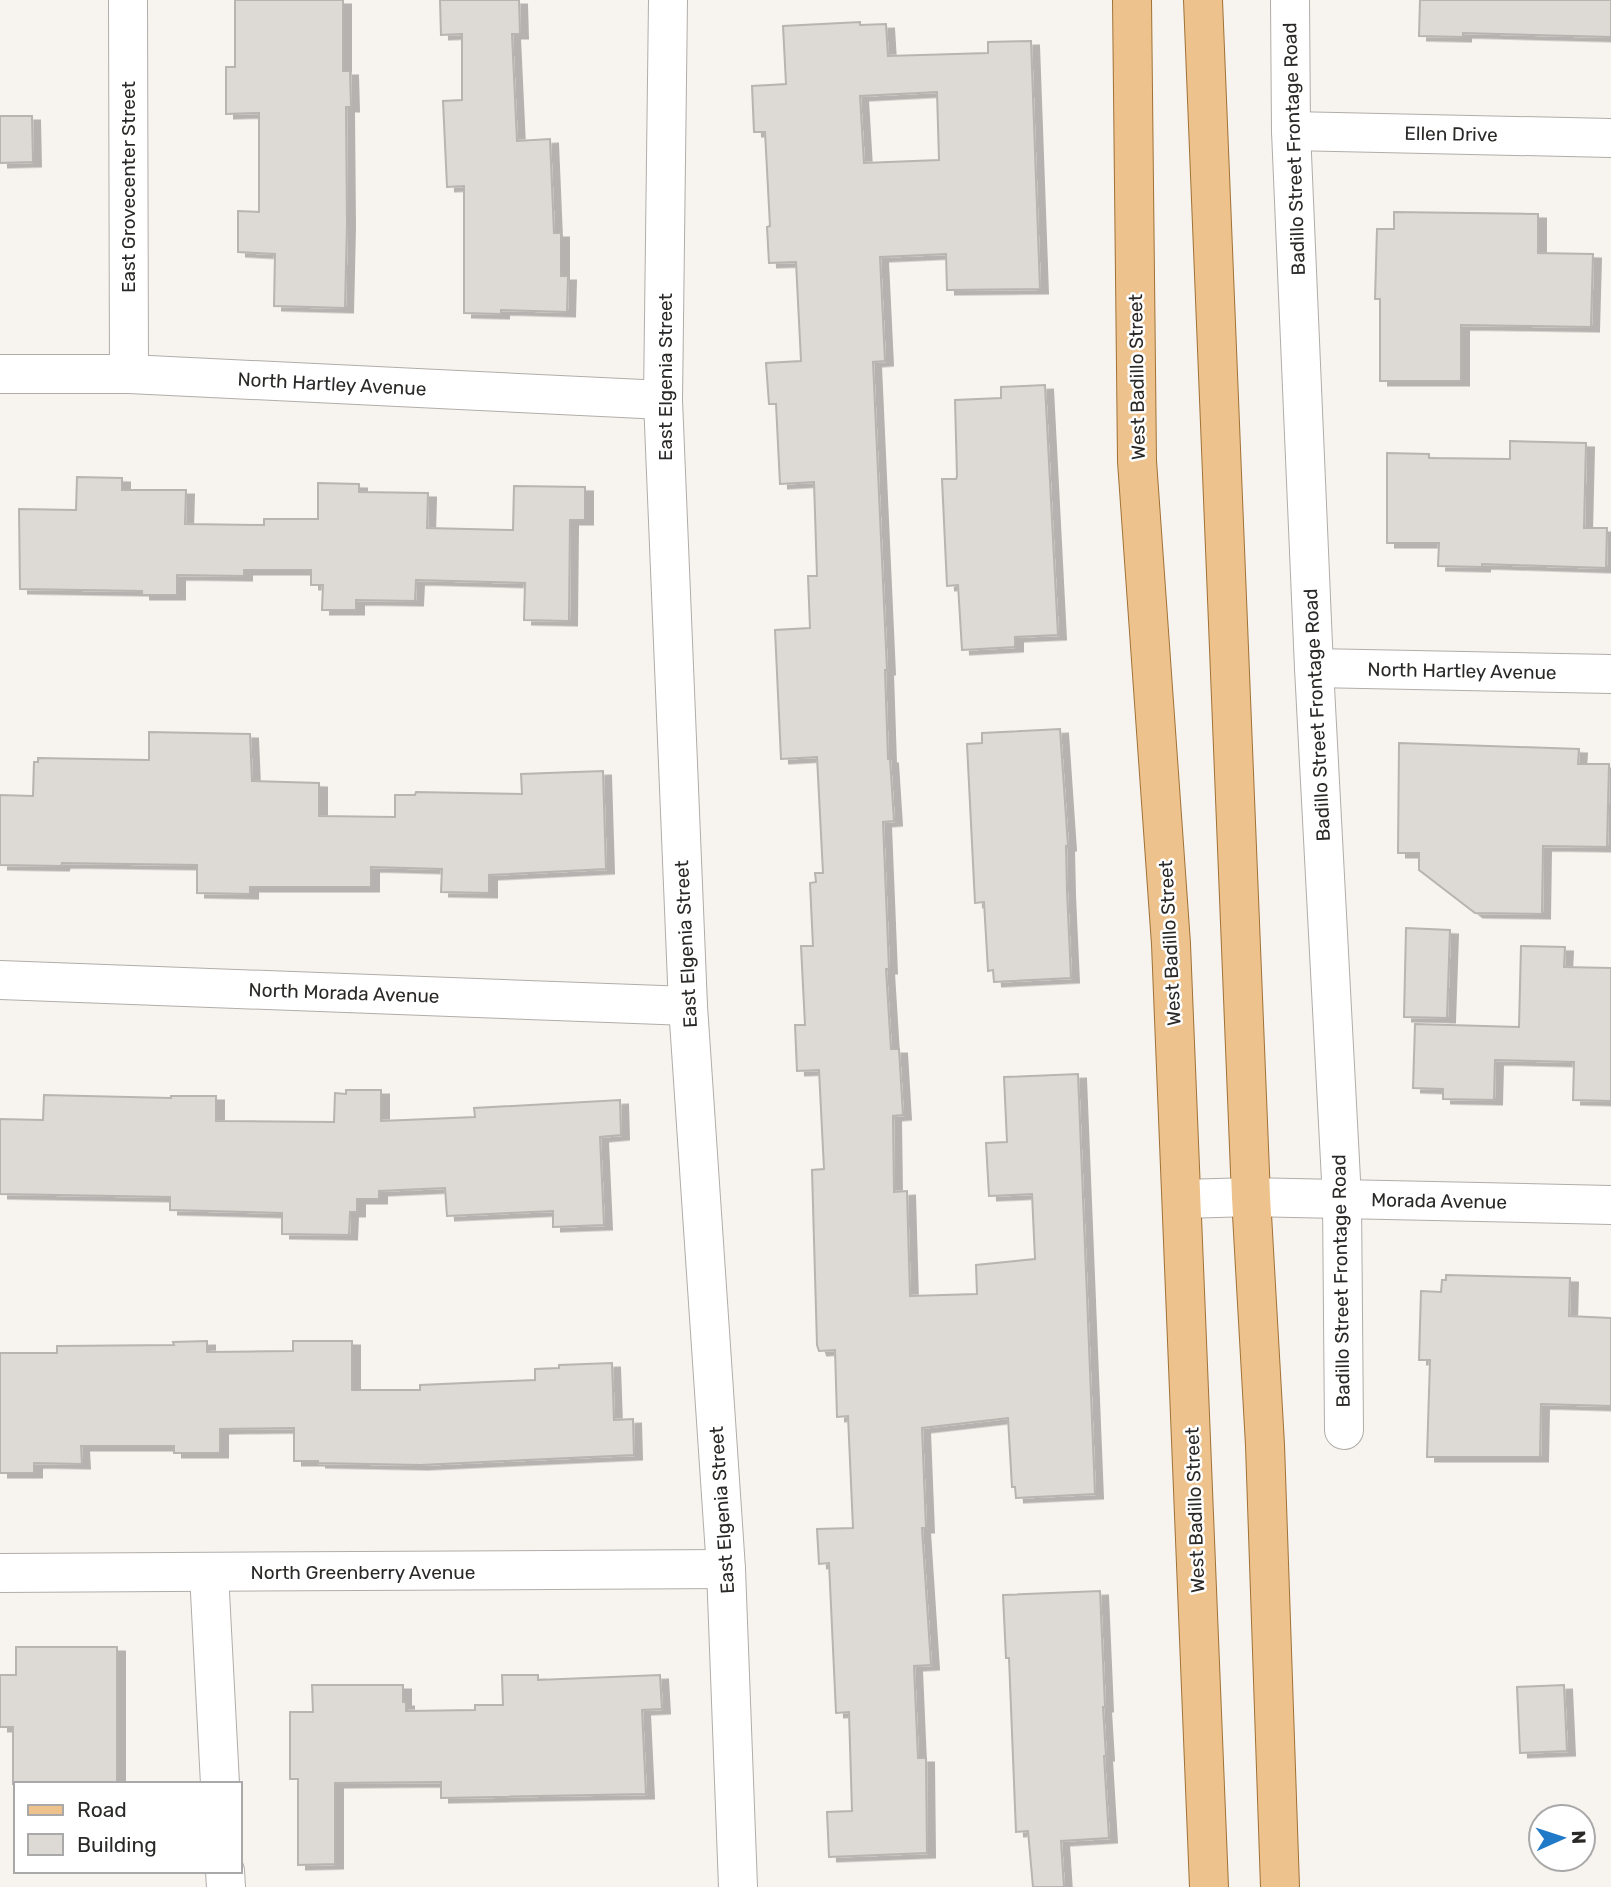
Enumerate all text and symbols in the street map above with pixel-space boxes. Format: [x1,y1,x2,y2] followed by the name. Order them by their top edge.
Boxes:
[1278,22,1310,276] street label: Badillo Street Frontage Road
[117,80,140,293] street label: East Grovecenter Street
[1404,122,1498,146] street label: Ellen Drive
[654,292,677,461] street label: East Elgenia Street
[1124,293,1150,460] street label: West Badillo Street
[237,368,427,400] street label: North Hartley Avenue
[1299,588,1335,842] street label: Badillo Street Frontage Road
[1367,658,1557,684] street label: North Hartley Avenue
[670,859,702,1029] street label: East Elgenia Street
[1154,859,1186,1027] street label: West Badillo Street
[248,978,440,1008] street label: North Morada Avenue
[1327,1154,1355,1408] street label: Badillo Street Frontage Road
[1371,1188,1507,1214] street label: Morada Avenue
[705,1425,739,1595] street label: East Elgenia Street
[1181,1426,1209,1593] street label: West Badillo Street
[251,1561,475,1584] street label: North Greenberry Avenue
[14,1782,242,1873] legend
[77,1797,127,1822] text: Road
[1527,1803,1597,1873] north arrow
[1567,1830,1590,1845] text: N
[77,1832,157,1857] text: Building

